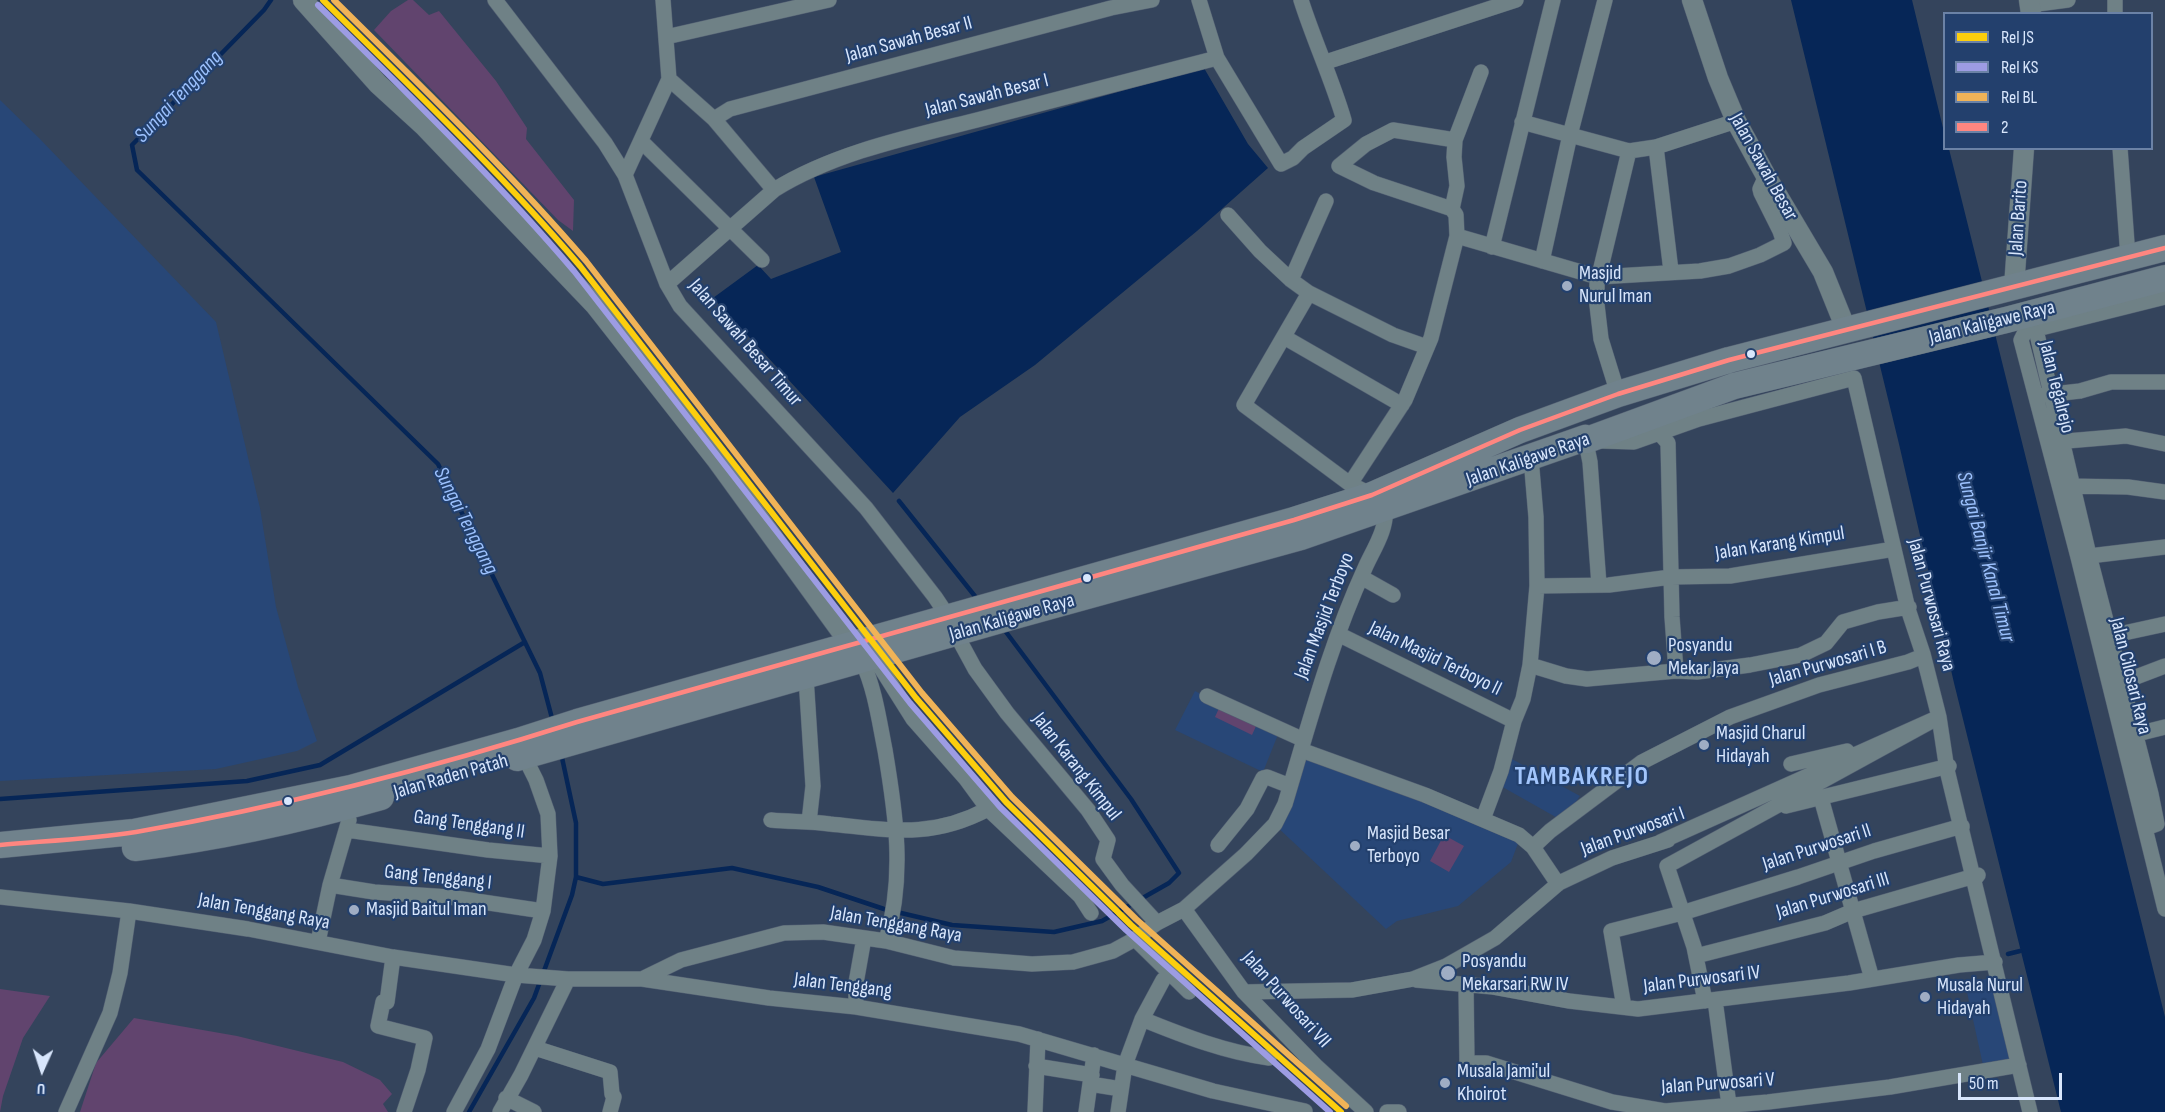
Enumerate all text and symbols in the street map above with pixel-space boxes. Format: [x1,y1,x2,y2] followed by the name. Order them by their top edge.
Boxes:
[843,12,975,68] street label: Jalan Sawah Besar II
[1943,12,2153,150] legend
[2001,27,2034,48] text: Rel JS
[130,46,228,148] water label: Sungai Tenggang
[2001,57,2038,78] text: Rel KS
[923,69,1051,123] street label: Jalan Sawah Besar I
[2001,87,2037,108] text: Rel BL
[1724,109,1802,225] street label: Jalan Sawah Besar
[2001,117,2008,138] text: 2
[2004,180,2034,256] street label: Jalan Barito
[1579,262,1652,309] place label: Masjid Nurul Iman
[683,274,807,412] street label: Jalan Sawah Besar Timur
[1560,279,1574,293] marker: Masjid Nurul Iman
[1927,296,2057,350] street label: Jalan Kaligawe Raya
[2033,338,2079,436] street label: Jalan Tegalrejo
[1745,348,1757,360] unlabelled marker
[1463,428,1593,492] street label: Jalan Kaligawe Raya
[427,463,503,579] water label: Sungai Tenggang
[1950,469,2020,645] water label: Sungai Banjir Kanal Timur
[1714,522,1846,566] street label: Jalan Karang Kimpul
[1902,536,1960,674] street label: Jalan Purwosari Raya
[1290,549,1360,683] street label: Jalan Masjid Terboyo
[1081,572,1093,584] unlabelled marker
[947,589,1077,647] street label: Jalan Kaligawe Raya
[2104,615,2156,737] street label: Jalan Cilosari Raya
[1365,617,1505,701] street label: Jalan Masjid Terboyo II
[1668,634,1739,681] place label: Posyandu Mekar Jaya
[1767,636,1889,692] street label: Jalan Purwosari I B
[1645,649,1663,667] marker: Posyandu Mekar Jaya
[1026,708,1126,826] street label: Jalan Karang Kimpul
[1716,722,1805,769] place label: Masjid Charul Hidayah
[1697,738,1711,752] marker: Masjid Charul Hidayah
[391,749,511,805] street label: Jalan Raden Patah
[1515,761,1649,793] district label: TAMBAKREJO
[282,795,294,807] unlabelled marker
[1578,802,1688,862] street label: Jalan Purwosari I
[412,805,526,845] street label: Gang Tenggang II
[1760,819,1874,877] street label: Jalan Purwosari II
[1367,822,1450,869] place label: Masjid Besar Terboyo
[1348,839,1362,853] marker: Masjid Besar Terboyo
[383,860,493,896] street label: Gang Tenggang I
[1774,867,1892,925] street label: Jalan Purwosari III
[196,889,332,935] street label: Jalan Tenggang Raya
[366,898,486,922] place label: Masjid Baitul Iman
[828,902,964,948] street label: Jalan Tenggang Raya
[347,903,361,917] marker: Masjid Baitul Iman
[1236,947,1336,1053] street label: Jalan Purwosari VII
[1462,950,1568,997] place label: Posyandu Mekarsari RW IV
[1642,961,1762,999] street label: Jalan Purwosari IV
[1439,964,1457,982] marker: Posyandu Mekarsari RW IV
[793,968,893,1004] street label: Jalan Tenggang
[1937,974,2023,1021] place label: Musala Nurul Hidayah
[1918,990,1932,1004] marker: Musala Nurul Hidayah
[12,1040,72,1100] north arrow
[1457,1060,1550,1107] place label: Musala Jami'ul Khoirot
[1961,1061,2064,1099] scale bar
[1660,1068,1776,1100] street label: Jalan Purwosari V
[1969,1073,1999,1094] text: 50 m
[1438,1076,1452,1090] marker: Musala Jami'ul Khoirot
[36,1079,46,1098] text: U

